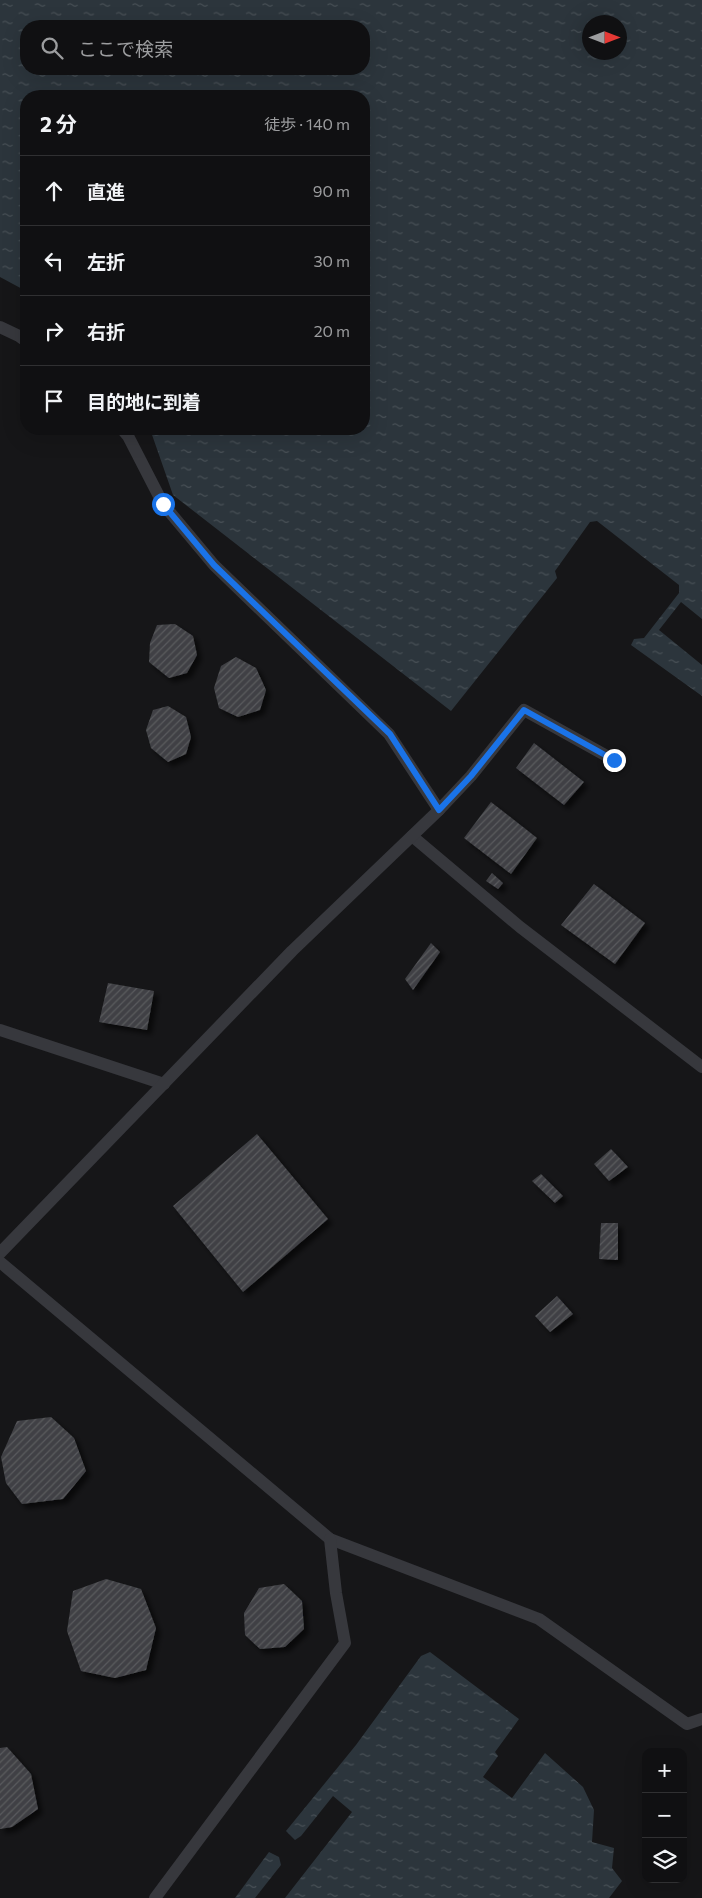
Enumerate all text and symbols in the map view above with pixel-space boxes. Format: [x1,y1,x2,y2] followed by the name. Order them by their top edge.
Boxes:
[582,15,627,60] north arrow
[20,20,370,75] search box
[38,34,66,62] icon: search
[78,37,173,60] text: ここで検索
[40,111,77,136] text: 2 分
[264,114,350,133] text: 徒歩 · 140 m
[40,177,68,205] icon: ahead
[87,180,125,203] text: 直進
[313,181,350,200] text: 90 m
[40,247,68,275] icon: left
[87,250,125,273] text: 左折
[313,251,350,270] text: 30 m
[40,317,68,345] icon: right
[87,320,125,343] text: 右折
[314,321,350,340] text: 20 m
[40,387,68,415] icon: arrive
[87,390,201,413] text: 目的地に到着
[152,493,175,516] route start
[603,749,626,772] route end
[642,1748,687,1883] map controls
[642,1748,687,1793] button: +
[642,1793,687,1838] button: −
[642,1838,687,1883] button: layers

